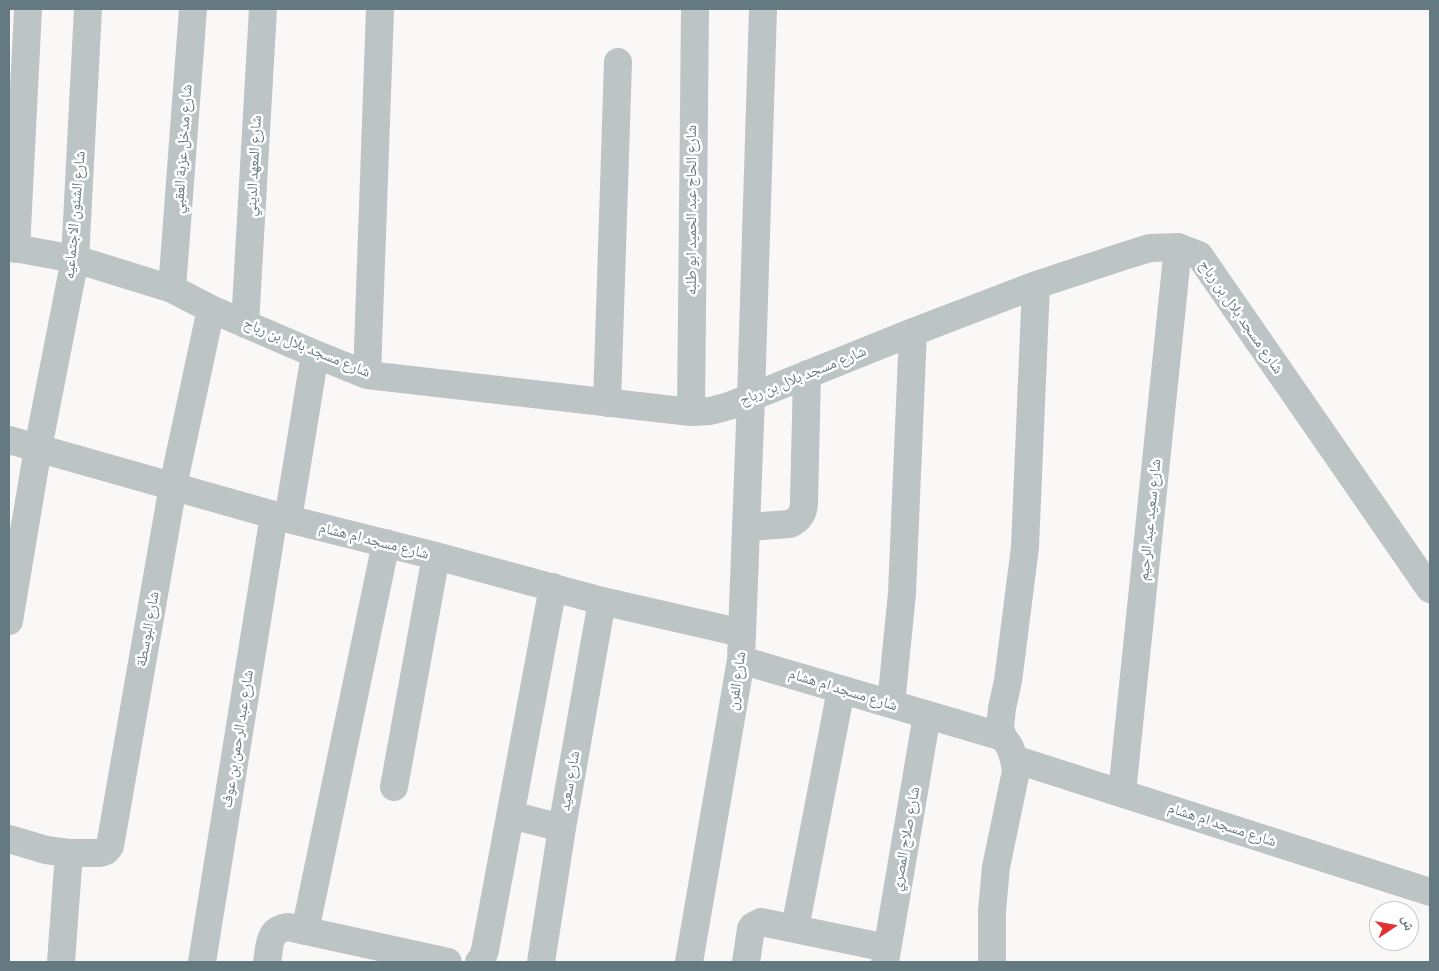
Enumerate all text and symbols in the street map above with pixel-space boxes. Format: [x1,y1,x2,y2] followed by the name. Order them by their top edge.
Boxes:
[170,84,196,214] street label: شارع مدخل عزبة العقبي
[242,115,266,217] street label: شارع المعهد الديني
[683,125,701,295] street label: شارع الحاج عبد الحميد ابو طلبه
[60,150,90,280] street label: شارع الشئون الاجتماعيه
[1195,257,1287,377] street label: شارع مسجد بلال بن رباح
[241,314,373,382] street label: شارع مسجد بلال بن رباح
[737,342,869,410] street label: شارع مسجد بلال بن رباح
[1135,458,1165,582] street label: شارع سعيد عبد الرحيم
[317,519,431,563] street label: شارع مسجد ام هشام
[133,590,163,668] street label: شارع البوسطة
[724,650,750,712] street label: شارع الفرن
[786,665,900,715] street label: شارع مسجد ام هشام
[218,669,258,809] street label: شارع عبد الرحمن بن عوف
[556,750,584,812] street label: شارع سعيد
[888,785,924,893] street label: شارع صلاح المصري
[1166,799,1278,851] street label: شارع مسجد ام هشام
[1369,901,1419,951] north arrow
[1398,914,1418,932] text: ش

